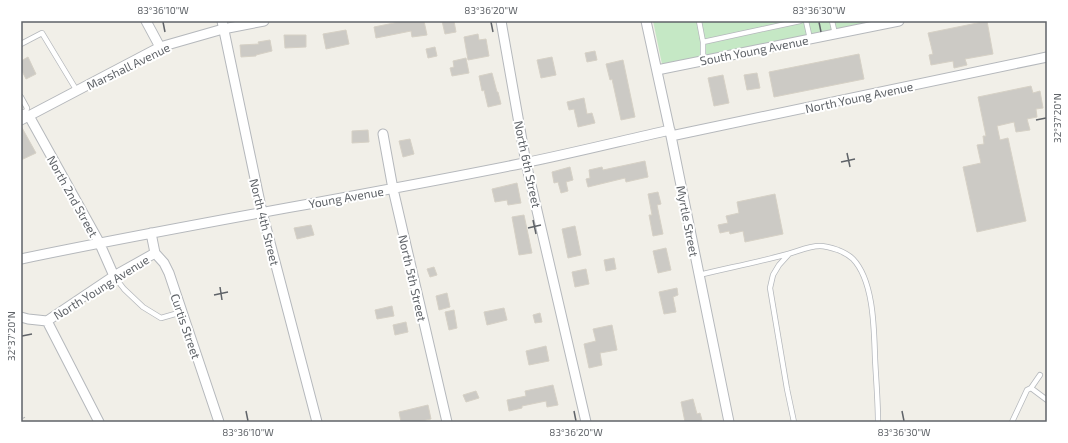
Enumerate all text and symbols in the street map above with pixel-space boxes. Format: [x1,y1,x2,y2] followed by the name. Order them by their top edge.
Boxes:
[137,4,189,16] text: 83°36'10"W
[464,4,518,16] text: 83°36'20"W
[792,4,846,16] text: 83°36'30"W
[699,33,809,67] street label: South Young Avenue
[84,40,172,92] street label: Marshall Avenue
[804,79,914,115] street label: North Young Avenue
[1051,93,1063,143] text: 32°37'20"N
[512,119,544,209] street label: North 6th Street
[45,153,101,240] street label: North 2nd Street
[247,177,283,267] street label: North 4th Street
[307,184,385,210] street label: Young Avenue
[674,184,702,258] street label: Myrtle Street
[396,233,430,323] street label: North 5th Street
[51,252,151,322] street label: North Young Avenue
[168,291,204,361] street label: Curtis Street
[5,311,17,361] text: 32°37'20"N
[222,426,274,438] text: 83°36'10"W
[549,426,603,438] text: 83°36'20"W
[877,426,931,438] text: 83°36'30"W

